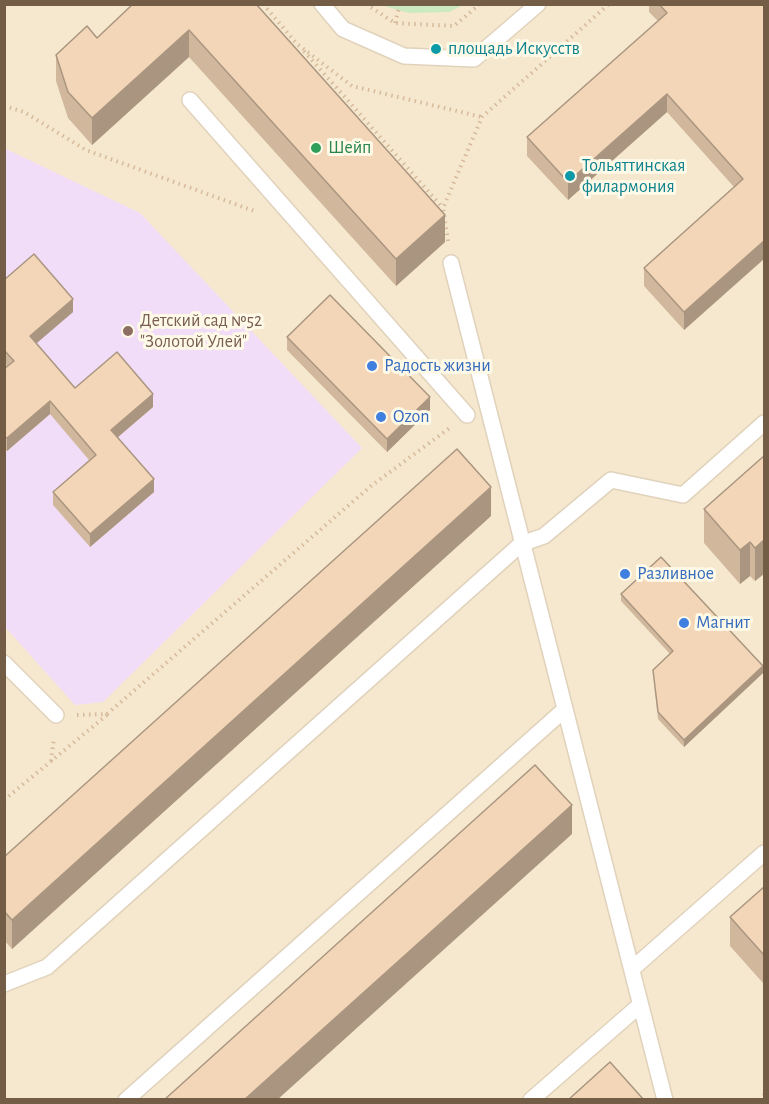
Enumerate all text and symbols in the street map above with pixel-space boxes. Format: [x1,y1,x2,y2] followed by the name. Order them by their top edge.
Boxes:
[448,38,580,60] place label: площадь Искусств
[429,42,443,56] marker: площадь Искусств
[328,137,371,159] place label: Шейп
[309,141,323,155] marker: Шейп
[582,155,685,198] place label: Тольяттинская филармония
[563,169,577,183] marker: Тольяттинская филармония
[140,310,262,352] place label: Детский сад №52 "Золотой Улей"
[121,324,135,338] marker: Детский сад №52 "Золотой Улей"
[384,355,491,377] place label: Радость жизни
[365,359,379,373] marker: Радость жизни
[393,406,430,428] place label: Ozon
[374,410,388,424] marker: Ozon
[637,563,714,585] place label: Разливное
[618,567,632,581] marker: Разливное
[696,612,750,634] place label: Магнит
[677,616,691,630] marker: Магнит

